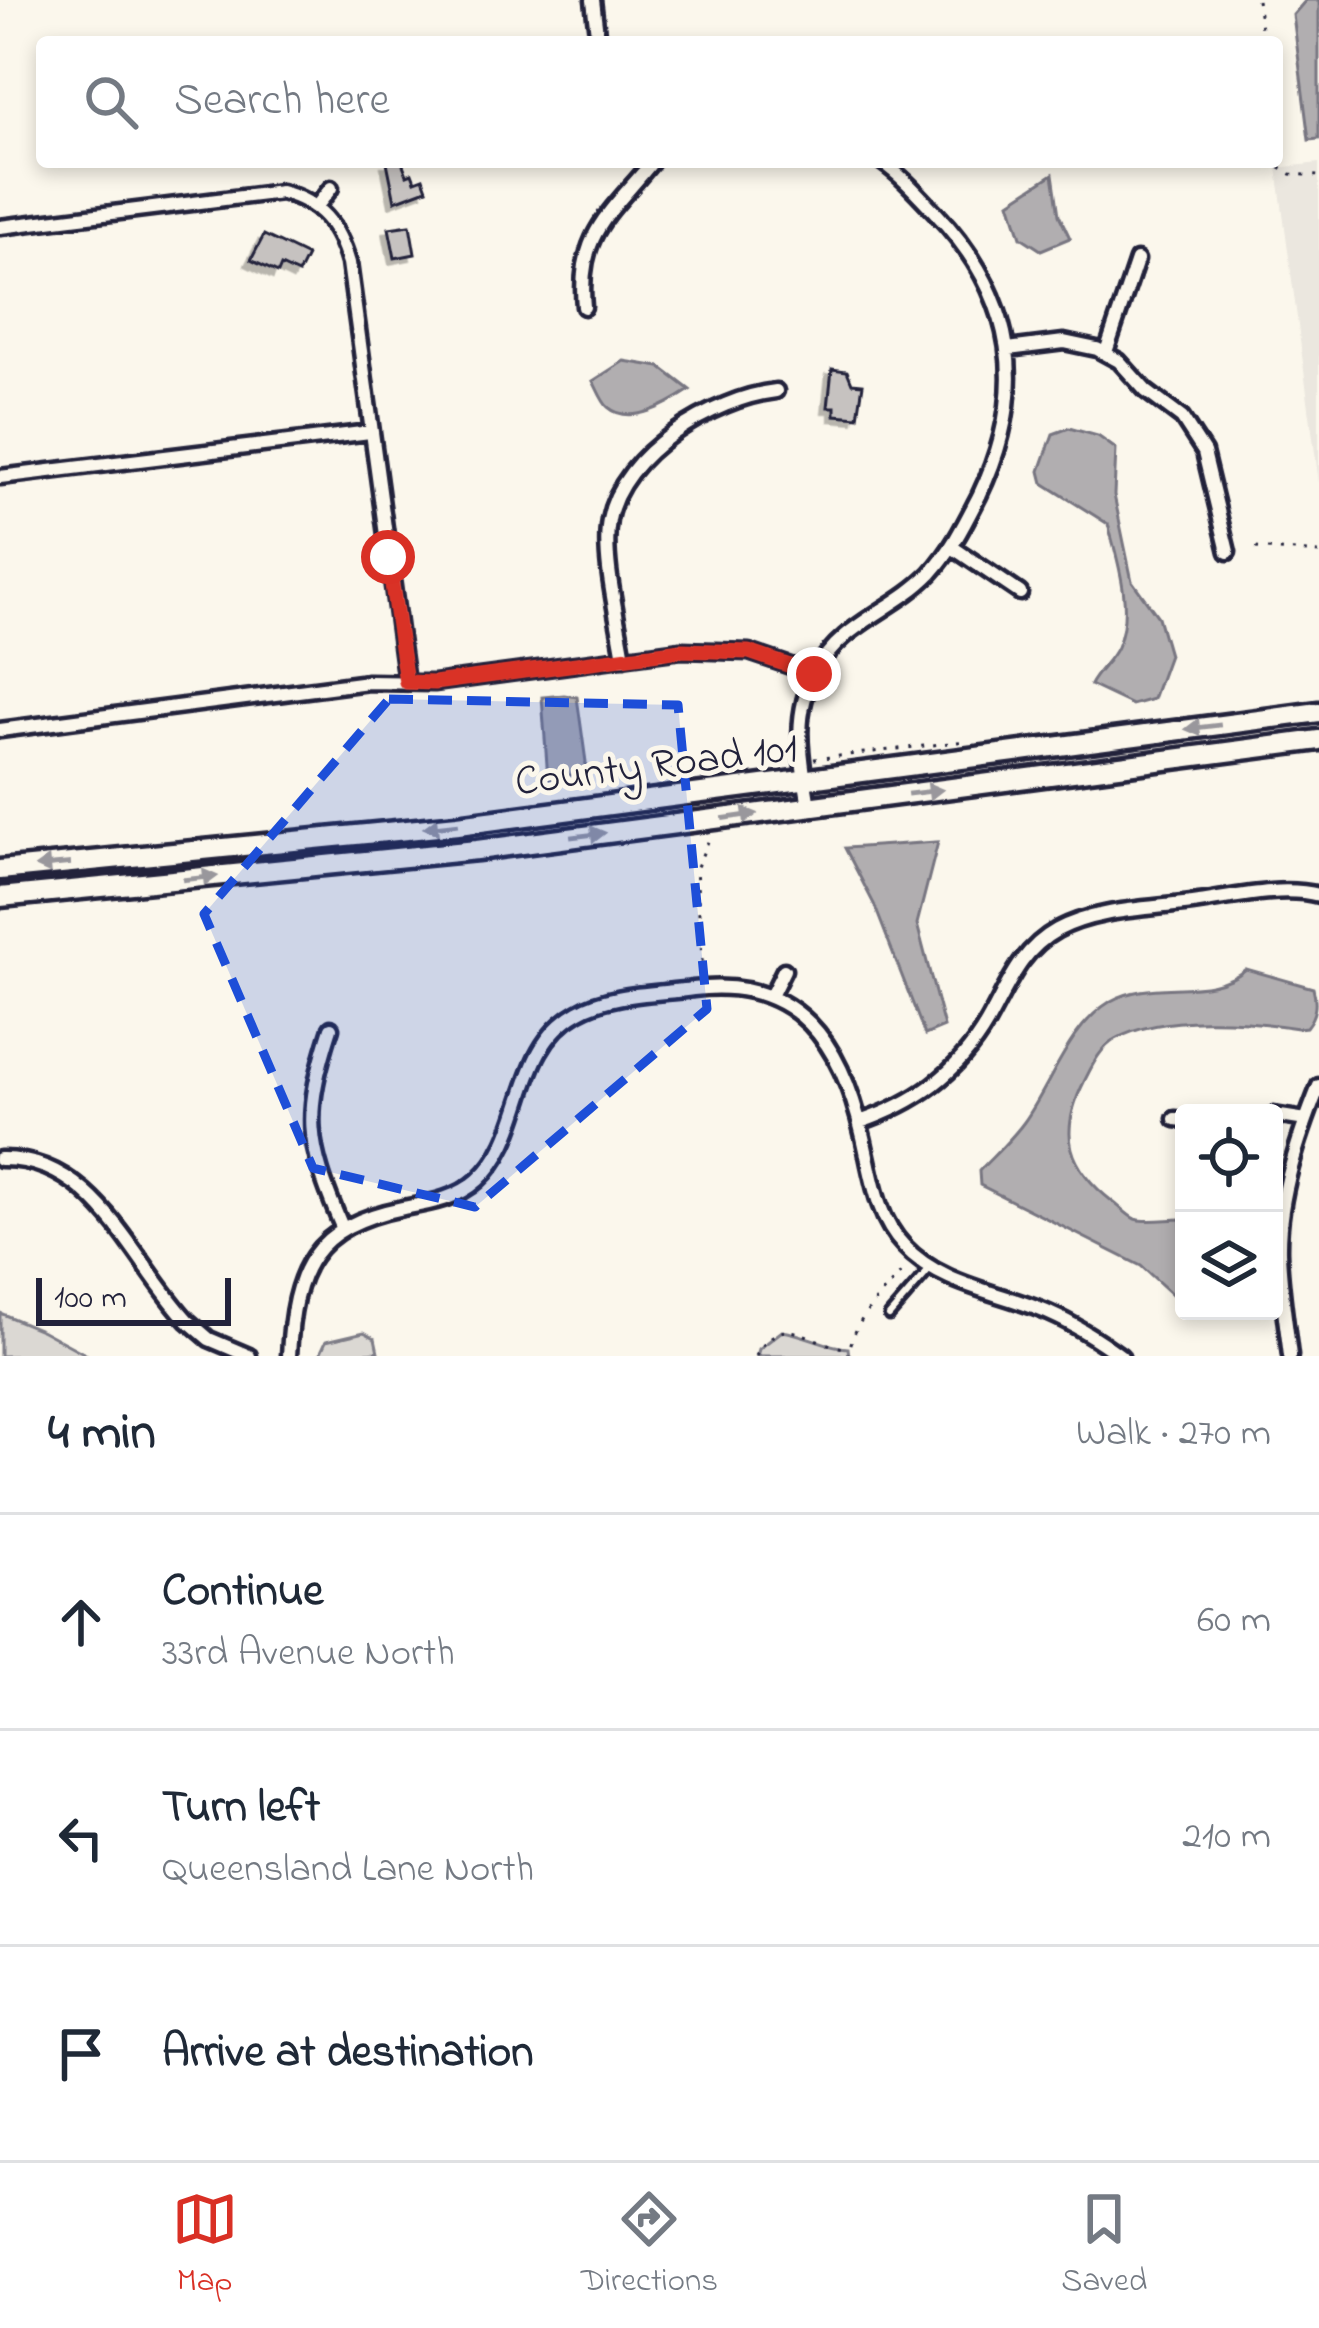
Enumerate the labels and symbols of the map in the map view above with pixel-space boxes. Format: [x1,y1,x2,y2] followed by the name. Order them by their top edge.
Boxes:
[361,530,415,584] route start
[787,647,841,701] route end
[1184,718,1221,737] one-way arrow
[512,719,801,814] street label: County Road 101
[907,782,944,801] one-way arrow
[722,806,759,825] one-way arrow
[422,817,460,836] one-way arrow
[570,826,607,845] one-way arrow
[34,856,71,875] one-way arrow
[182,868,219,887] one-way arrow
[36,1272,231,1325] scale bar

